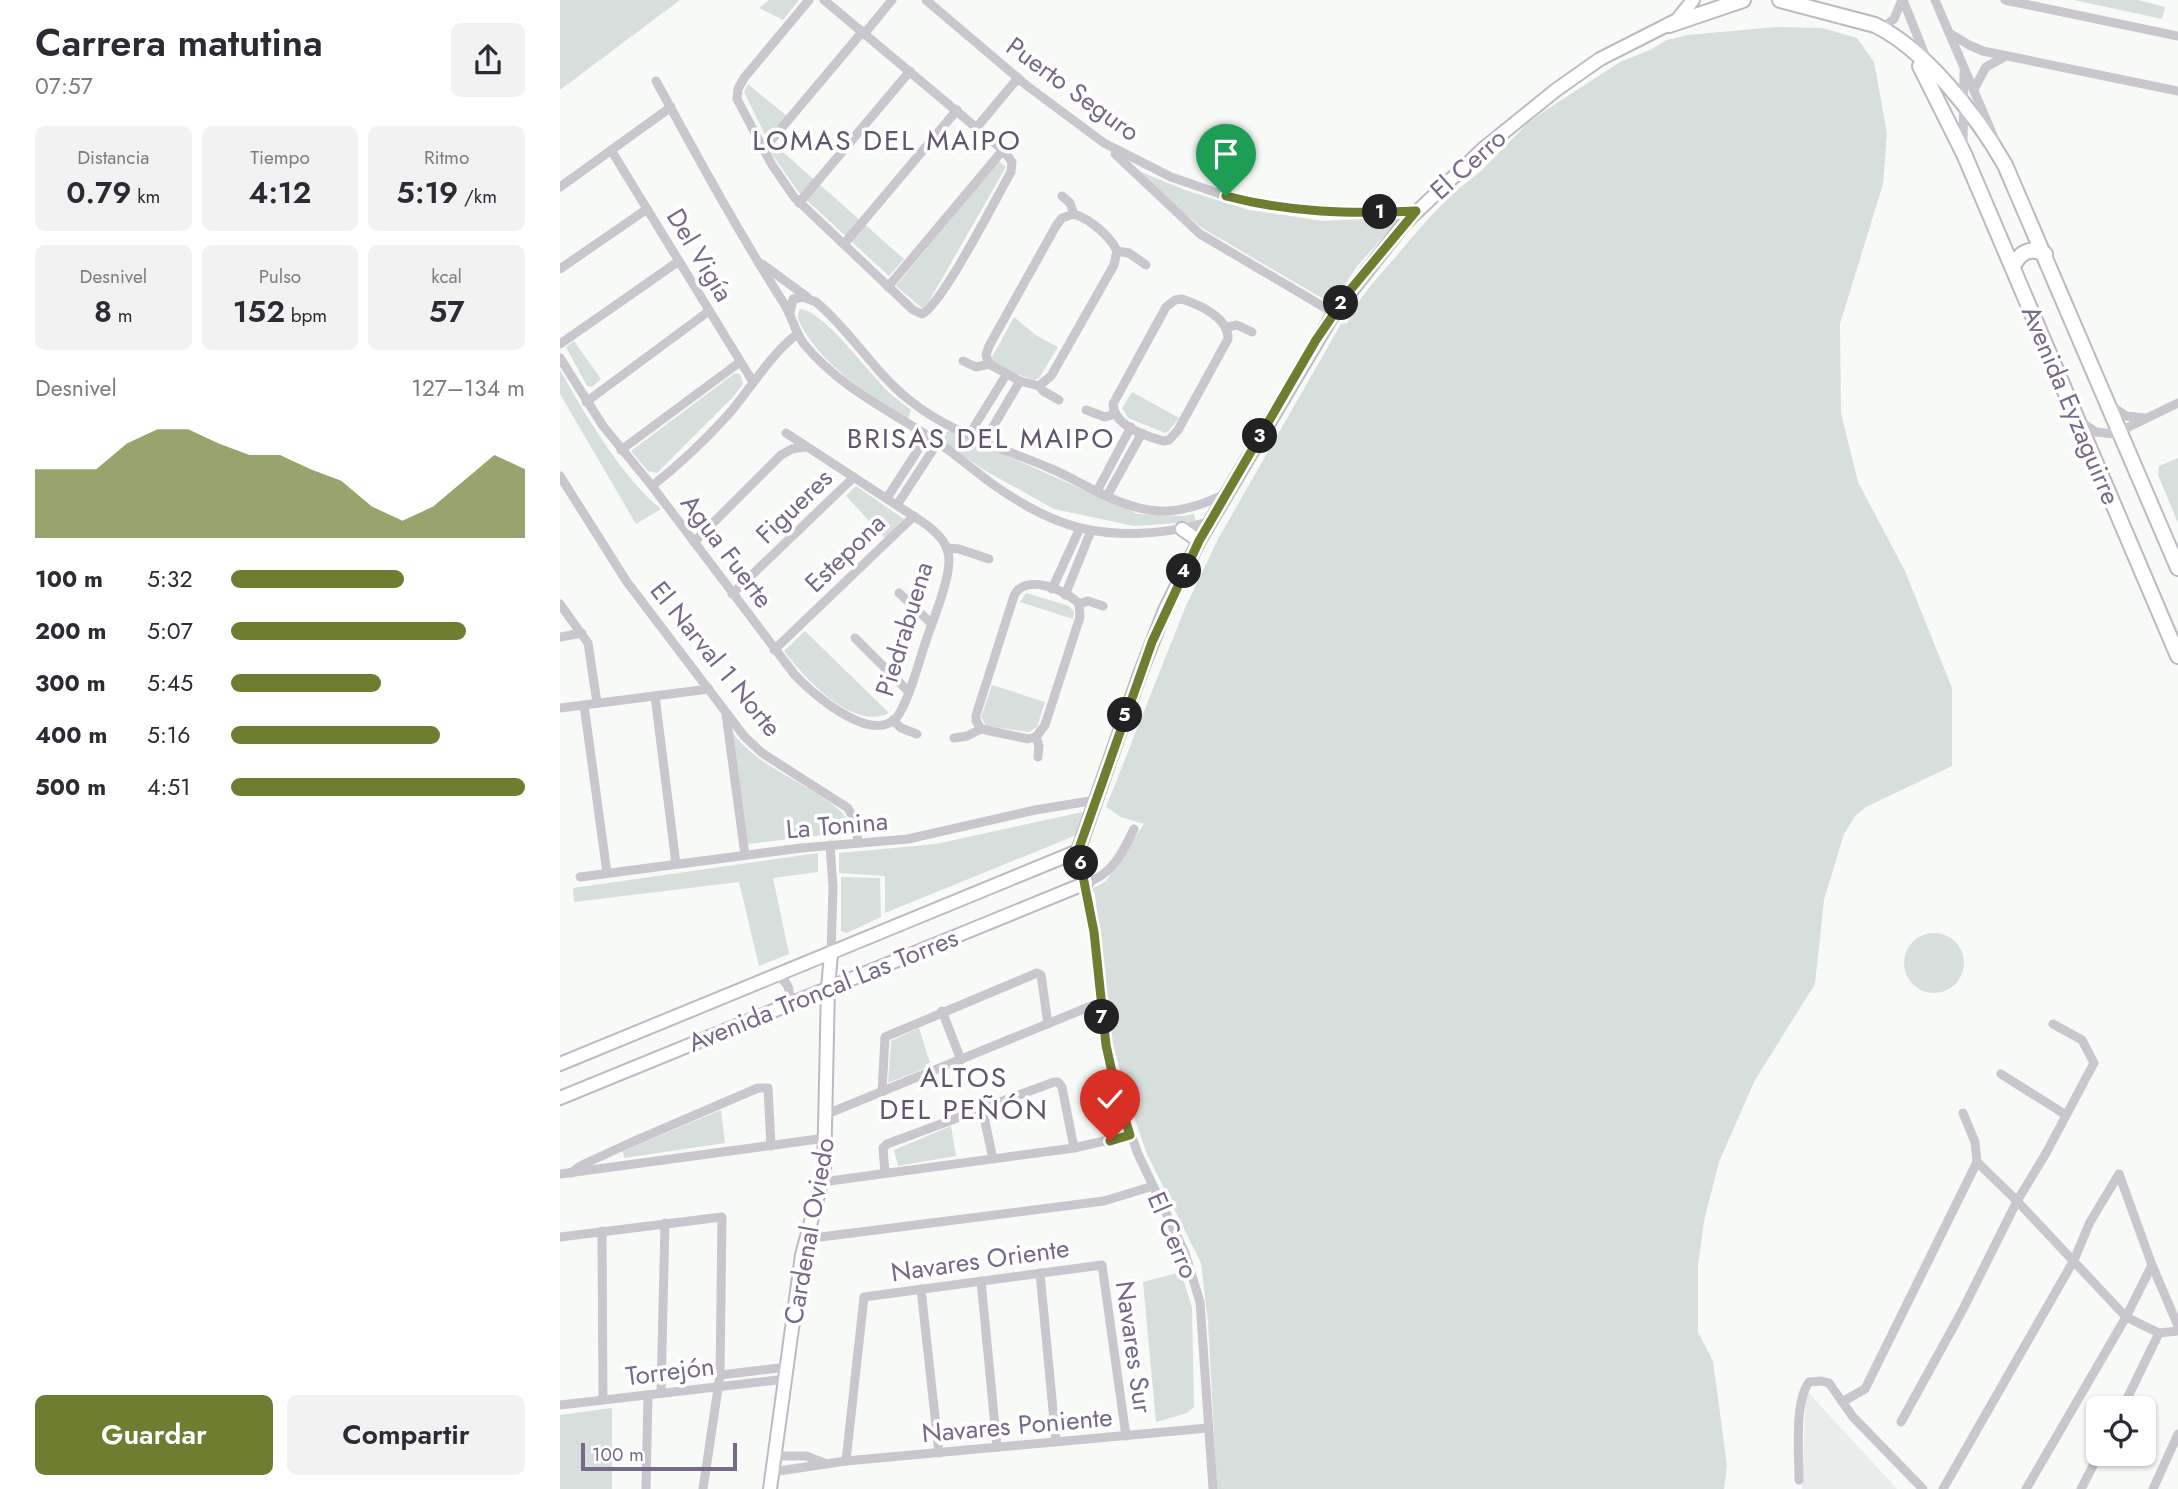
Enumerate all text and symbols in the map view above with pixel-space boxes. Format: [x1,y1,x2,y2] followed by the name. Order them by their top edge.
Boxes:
[35,15,323,70] text: Carrera matutina
[451,23,525,97] button: share
[998,28,1148,150] street label: Puerto Seguro
[35,69,93,103] text: 07:57
[1421,119,1515,209] street label: El Cerro
[752,120,1022,161] district label: LOMAS DEL MAIPO
[1196,124,1256,196] pin
[1207,135,1245,173] icon: arrive
[77,144,150,171] text: Distancia
[250,144,310,171] text: Tiempo
[424,144,469,171] text: Ritmo
[66,171,132,214] text: 0.79
[249,171,311,214] text: 4:12
[396,171,458,214] text: 5:19
[132,183,160,210] text: km
[458,183,497,210] text: /km
[1362,194,1398,230] pin: 1
[1375,198,1384,225] text: 1
[657,201,743,309] street label: Del Vigía
[80,263,147,290] text: Desnivel
[259,263,301,290] text: Pulso
[431,263,462,290] text: kcal
[1324,286,1358,320] pin: 2
[1334,289,1347,316] text: 2
[94,290,112,333] text: 8
[233,290,285,333] text: 152
[429,290,465,333] text: 57
[2012,300,2130,510] street label: Avenida Eyzaguirre
[112,302,133,329] text: m
[285,302,327,329] text: bpm
[35,371,117,405] text: Desnivel
[411,371,525,405] text: 127–134 m
[847,418,1115,459] district label: BRISAS DEL MAIPO
[1242,418,1278,453] pin: 3
[1254,422,1265,449] text: 3
[747,460,841,552] street label: Figueres
[671,486,783,616] street label: Agua Fuerte
[796,505,894,601] street label: Estepona
[1166,554,1202,588] pin: 4
[866,557,942,701] street label: Piedrabuena
[1177,557,1190,584] text: 4
[35,562,103,596] text: 100 m
[147,562,193,596] text: 5:32
[641,573,791,745] street label: El Narval 1 Norte
[35,614,106,648] text: 200 m
[147,614,193,648] text: 5:07
[35,666,106,700] text: 300 m
[147,666,193,700] text: 5:45
[1108,698,1142,732] pin: 5
[1118,701,1131,728] text: 5
[35,718,107,752] text: 400 m
[147,718,190,752] text: 5:16
[35,770,106,804] text: 500 m
[147,770,191,804] text: 4:51
[784,802,890,848] street label: La Tonina
[1064,846,1098,880] pin: 6
[1074,849,1087,876] text: 6
[682,918,964,1062] street label: Avenida Troncal Las Torres
[1084,1000,1120,1034] pin: 7
[1096,1003,1107,1030] text: 7
[879,1057,1049,1130] district label: ALTOS DEL PEÑÓN
[1080,1069,1140,1141] pin
[1091,1080,1129,1118] icon: check
[774,1135,844,1327] street label: Cardenal Oviedo
[1138,1186,1208,1284] street label: El Cerro
[888,1229,1072,1291] street label: Navares Oriente
[1106,1278,1162,1416] street label: Navares Sur
[624,1347,716,1395] street label: Torrejón
[35,1395,273,1475] button: Guardar
[287,1395,525,1475] button: Compartir
[2086,1396,2156,1466] map controls
[2086,1396,2156,1466] button: locate
[920,1398,1114,1452] street label: Navares Poniente
[581,1440,737,1472] scale bar
[592,1441,644,1468] text: 100 m

